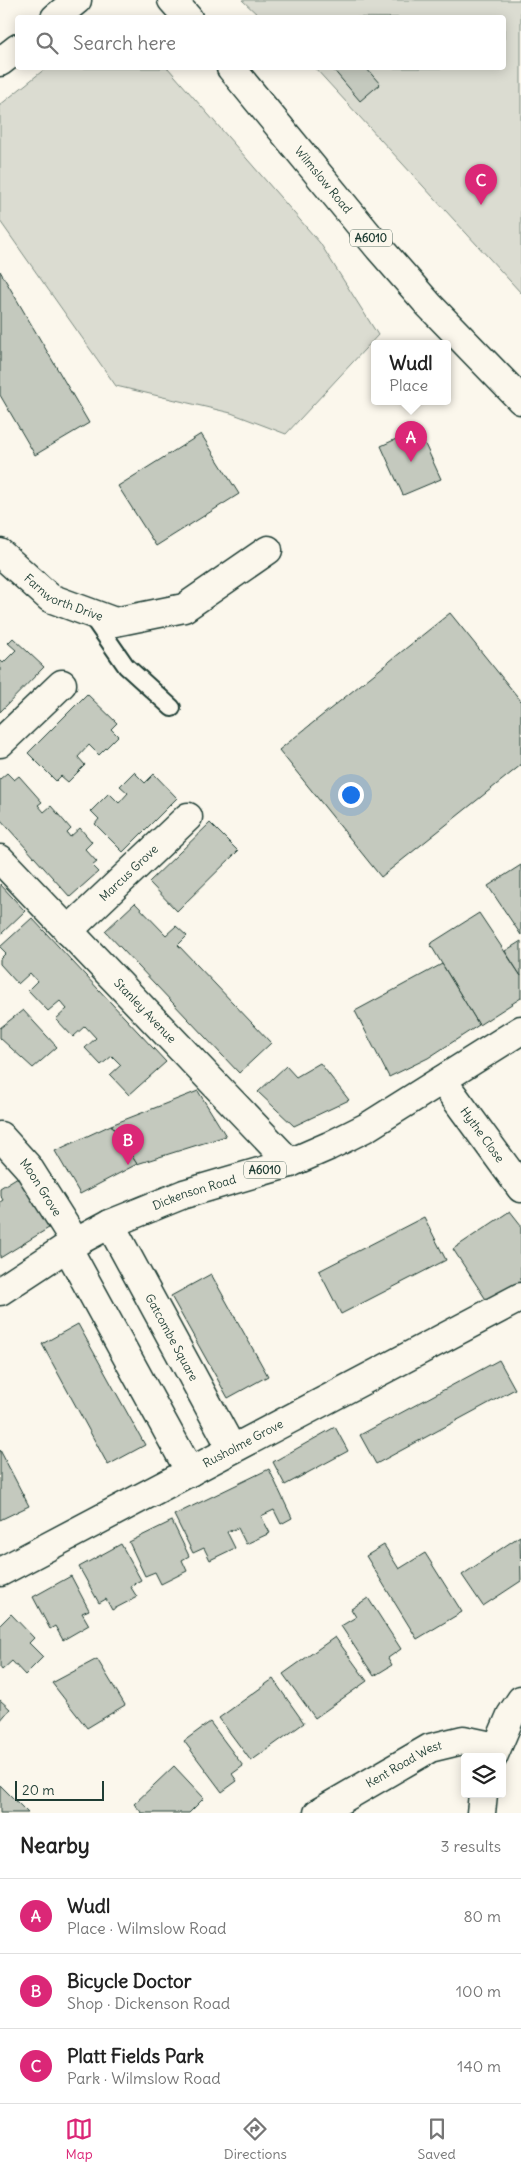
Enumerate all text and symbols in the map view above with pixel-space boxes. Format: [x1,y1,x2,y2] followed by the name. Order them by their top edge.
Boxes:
[15,15,506,70] search box
[33,29,61,57] icon: search
[73,31,176,55] text: Search here
[292,143,355,216] street label: Wilmslow Road
[465,164,497,205] pin: C
[350,230,392,247] road number: A6010
[371,340,451,405] popup
[389,351,433,375] text: Wudl
[389,375,428,395] text: Place
[395,421,427,462] pin: A
[21,570,105,624] street label: Farnworth Drive
[338,782,364,808] your location
[96,841,161,904] street label: Marcus Grove
[111,975,180,1046] street label: Stanley Avenue
[457,1104,508,1165] street label: Hythe Close
[112,1124,144,1165] pin: B
[17,1155,65,1219] street label: Moon Grove
[244,1162,286,1178] road number: A6010
[150,1171,238,1213] street label: Dickenson Road
[142,1291,202,1383] street label: Gatcombe Square
[200,1416,286,1471] street label: Rusholme Grove
[363,1737,443,1791] street label: Kent Road West
[461,1753,506,1798] map controls
[461,1753,506,1798] button: layers
[15,1778,104,1801] scale bar
[22,1781,55,1799] text: 20 m
[20,1832,90,1859] text: Nearby
[441,1836,501,1856] text: 3 results
[67,1894,110,1918] text: Wudl
[31,1906,41,1926] text: A
[463,1906,501,1926] text: 80 m
[67,1918,226,1938] text: Place · Wilmslow Road
[67,1969,192,1993] text: Bicycle Doctor
[31,1981,41,2001] text: B
[456,1981,501,2001] text: 100 m
[67,1993,230,2013] text: Shop · Dickenson Road
[67,2044,204,2068] text: Platt Fields Park
[31,2056,41,2076] text: C
[457,2056,501,2076] text: 140 m
[67,2068,221,2088] text: Park · Wilmslow Road
[65,2115,93,2163] tab: Map
[224,2115,287,2163] tab: Directions
[417,2115,456,2163] tab: Saved

